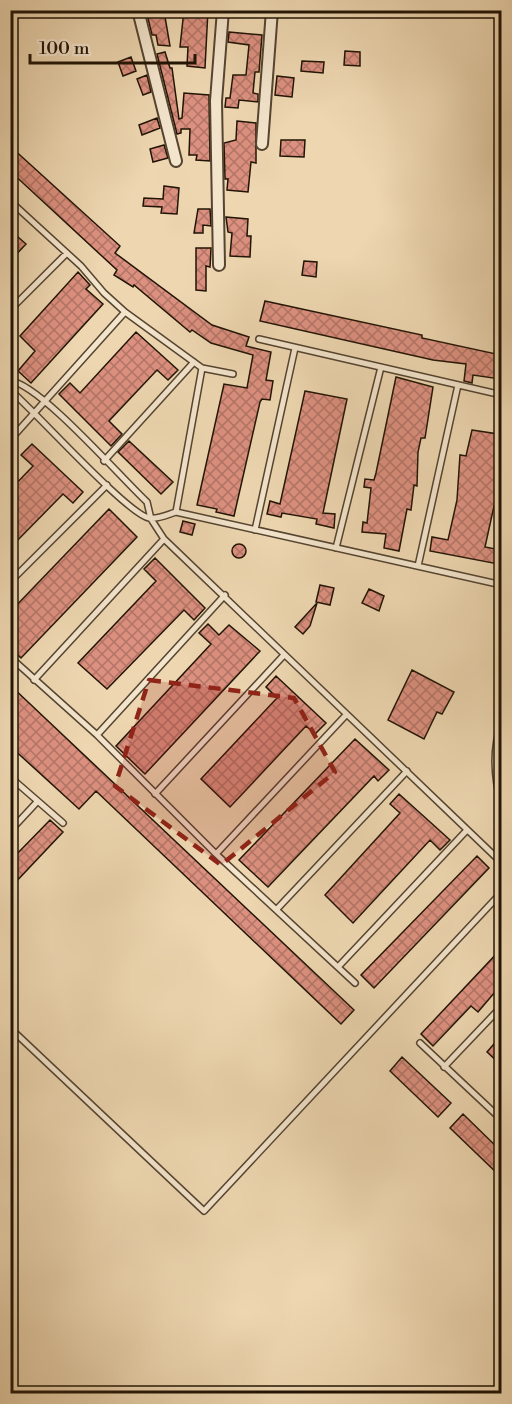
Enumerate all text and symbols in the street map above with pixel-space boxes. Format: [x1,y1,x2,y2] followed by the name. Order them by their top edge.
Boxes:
[30,27,195,65] scale bar
[39,37,90,60] text: 100 m

